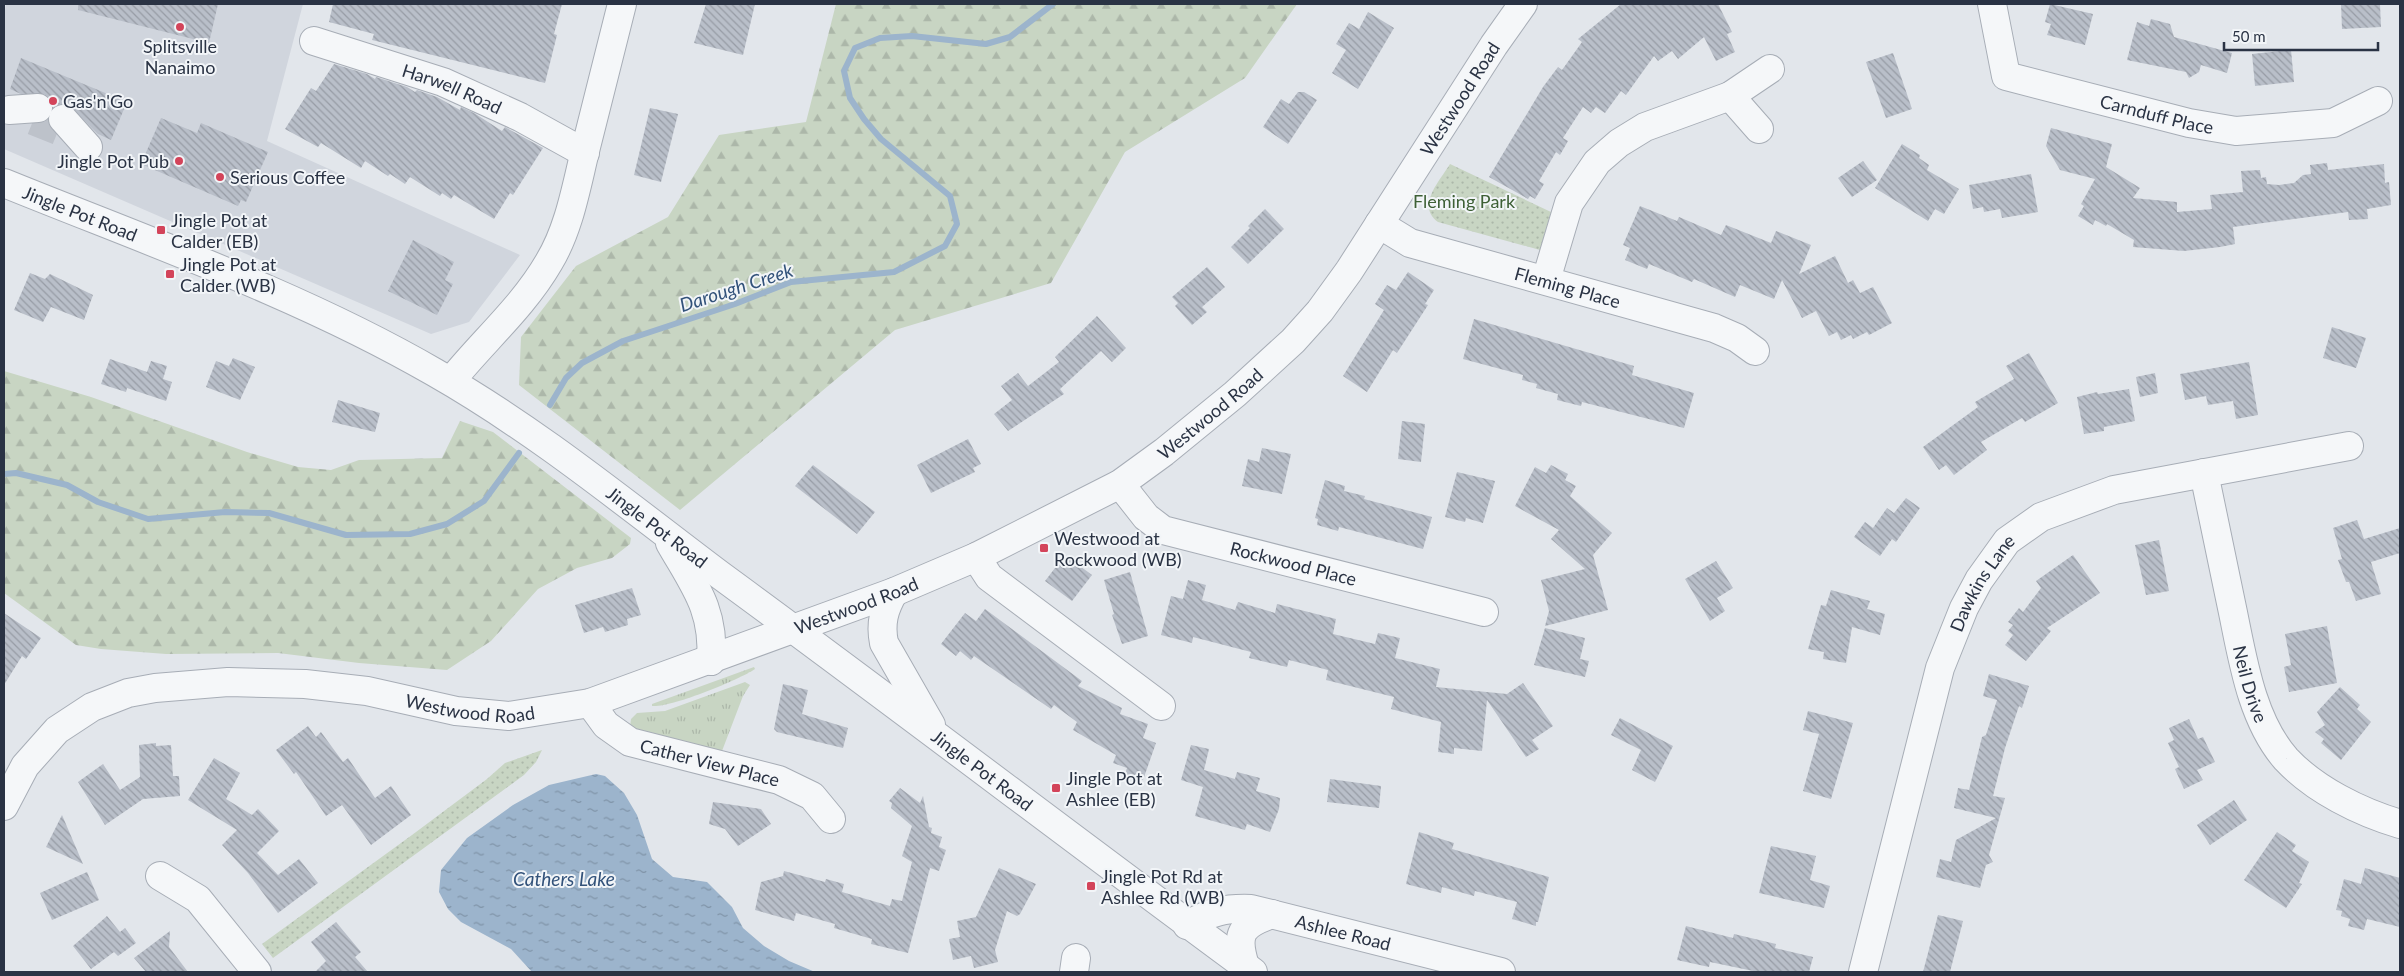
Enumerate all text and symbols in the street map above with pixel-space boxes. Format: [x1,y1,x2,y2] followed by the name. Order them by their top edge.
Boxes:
[2224,20,2378,52] scale bar
[174,21,186,33] marker: Splitsville Nanaimo
[2232,27,2266,45] text: 50 m
[143,35,217,78] place label: Splitsville Nanaimo
[1415,38,1504,159] street label: Westwood Road
[399,59,505,118] street label: Harwell Road
[63,90,133,112] place label: Gas'n'Go
[2098,90,2215,138] street label: Carnduff Place
[47,95,59,107] marker: Gas'n'Go
[57,150,169,172] place label: Jingle Pot Pub
[173,155,185,167] marker: Jingle Pot Pub
[230,166,345,188] place label: Serious Coffee
[214,171,226,183] marker: Serious Coffee
[20,181,140,246] street label: Jingle Pot Road
[1413,190,1516,212] park label: Fleming Park
[171,209,268,252] place label: Jingle Pot at Calder (EB)
[155,224,167,236] marker: Jingle Pot at Calder (EB)
[180,253,277,296] place label: Jingle Pot at Calder (WB)
[676,258,797,316] water label: Darough Creek
[1512,262,1623,312] street label: Fleming Place
[164,268,176,280] marker: Jingle Pot at Calder (WB)
[1153,363,1267,464] street label: Westwood Road
[602,482,712,573] street label: Jingle Pot Road
[1054,527,1182,570] place label: Westwood at Rockwood (WB)
[1945,528,2018,635] street label: Dawkins Lane
[1228,537,1359,590] street label: Rockwood Place
[1038,542,1050,554] marker: Westwood at Rockwood (WB)
[791,572,921,638] street label: Westwood Road
[2229,643,2272,726] street label: Neil Drive
[403,689,536,727] street label: Westwood Road
[927,725,1037,815] street label: Jingle Pot Road
[638,734,782,791] street label: Cather View Place
[1066,767,1163,810] place label: Jingle Pot at Ashlee (EB)
[1050,782,1062,794] marker: Jingle Pot at Ashlee (EB)
[1101,865,1224,908] place label: Jingle Pot Rd at Ashlee Rd (WB)
[513,867,615,890] water label: Cathers Lake
[1085,880,1097,892] marker: Jingle Pot Rd at Ashlee Rd (WB)
[1293,910,1393,955] street label: Ashlee Road

